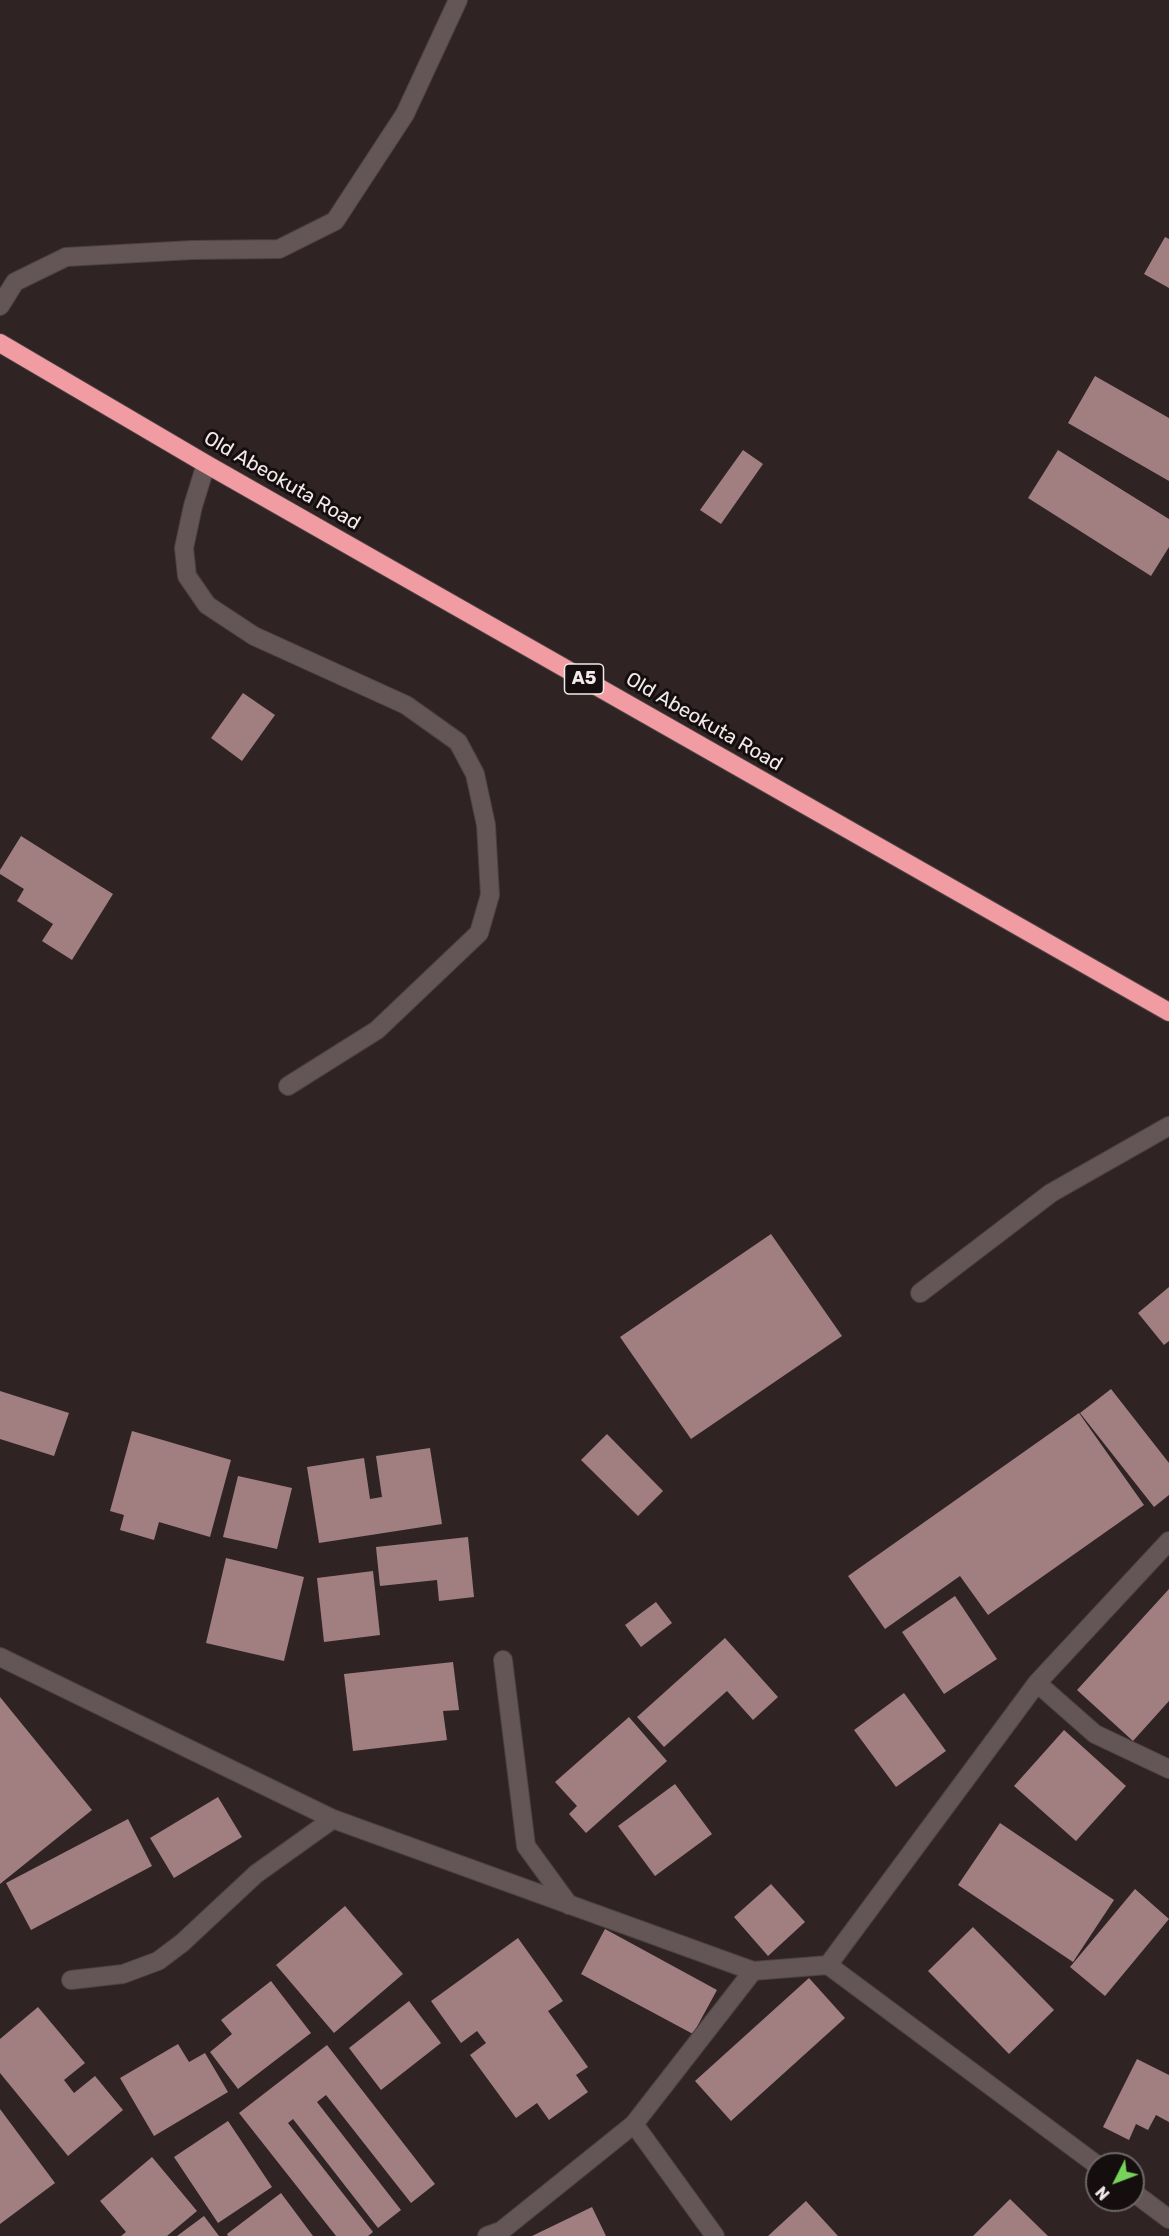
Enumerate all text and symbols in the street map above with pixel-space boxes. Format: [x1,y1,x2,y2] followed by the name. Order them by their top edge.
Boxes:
[199,426,365,536] street label: Old Abeokuta Road
[564,664,604,694] road number: A5
[621,667,787,777] street label: Old Abeokuta Road
[1085,2152,1145,2212] north arrow
[1092,2182,1114,2204] text: N

